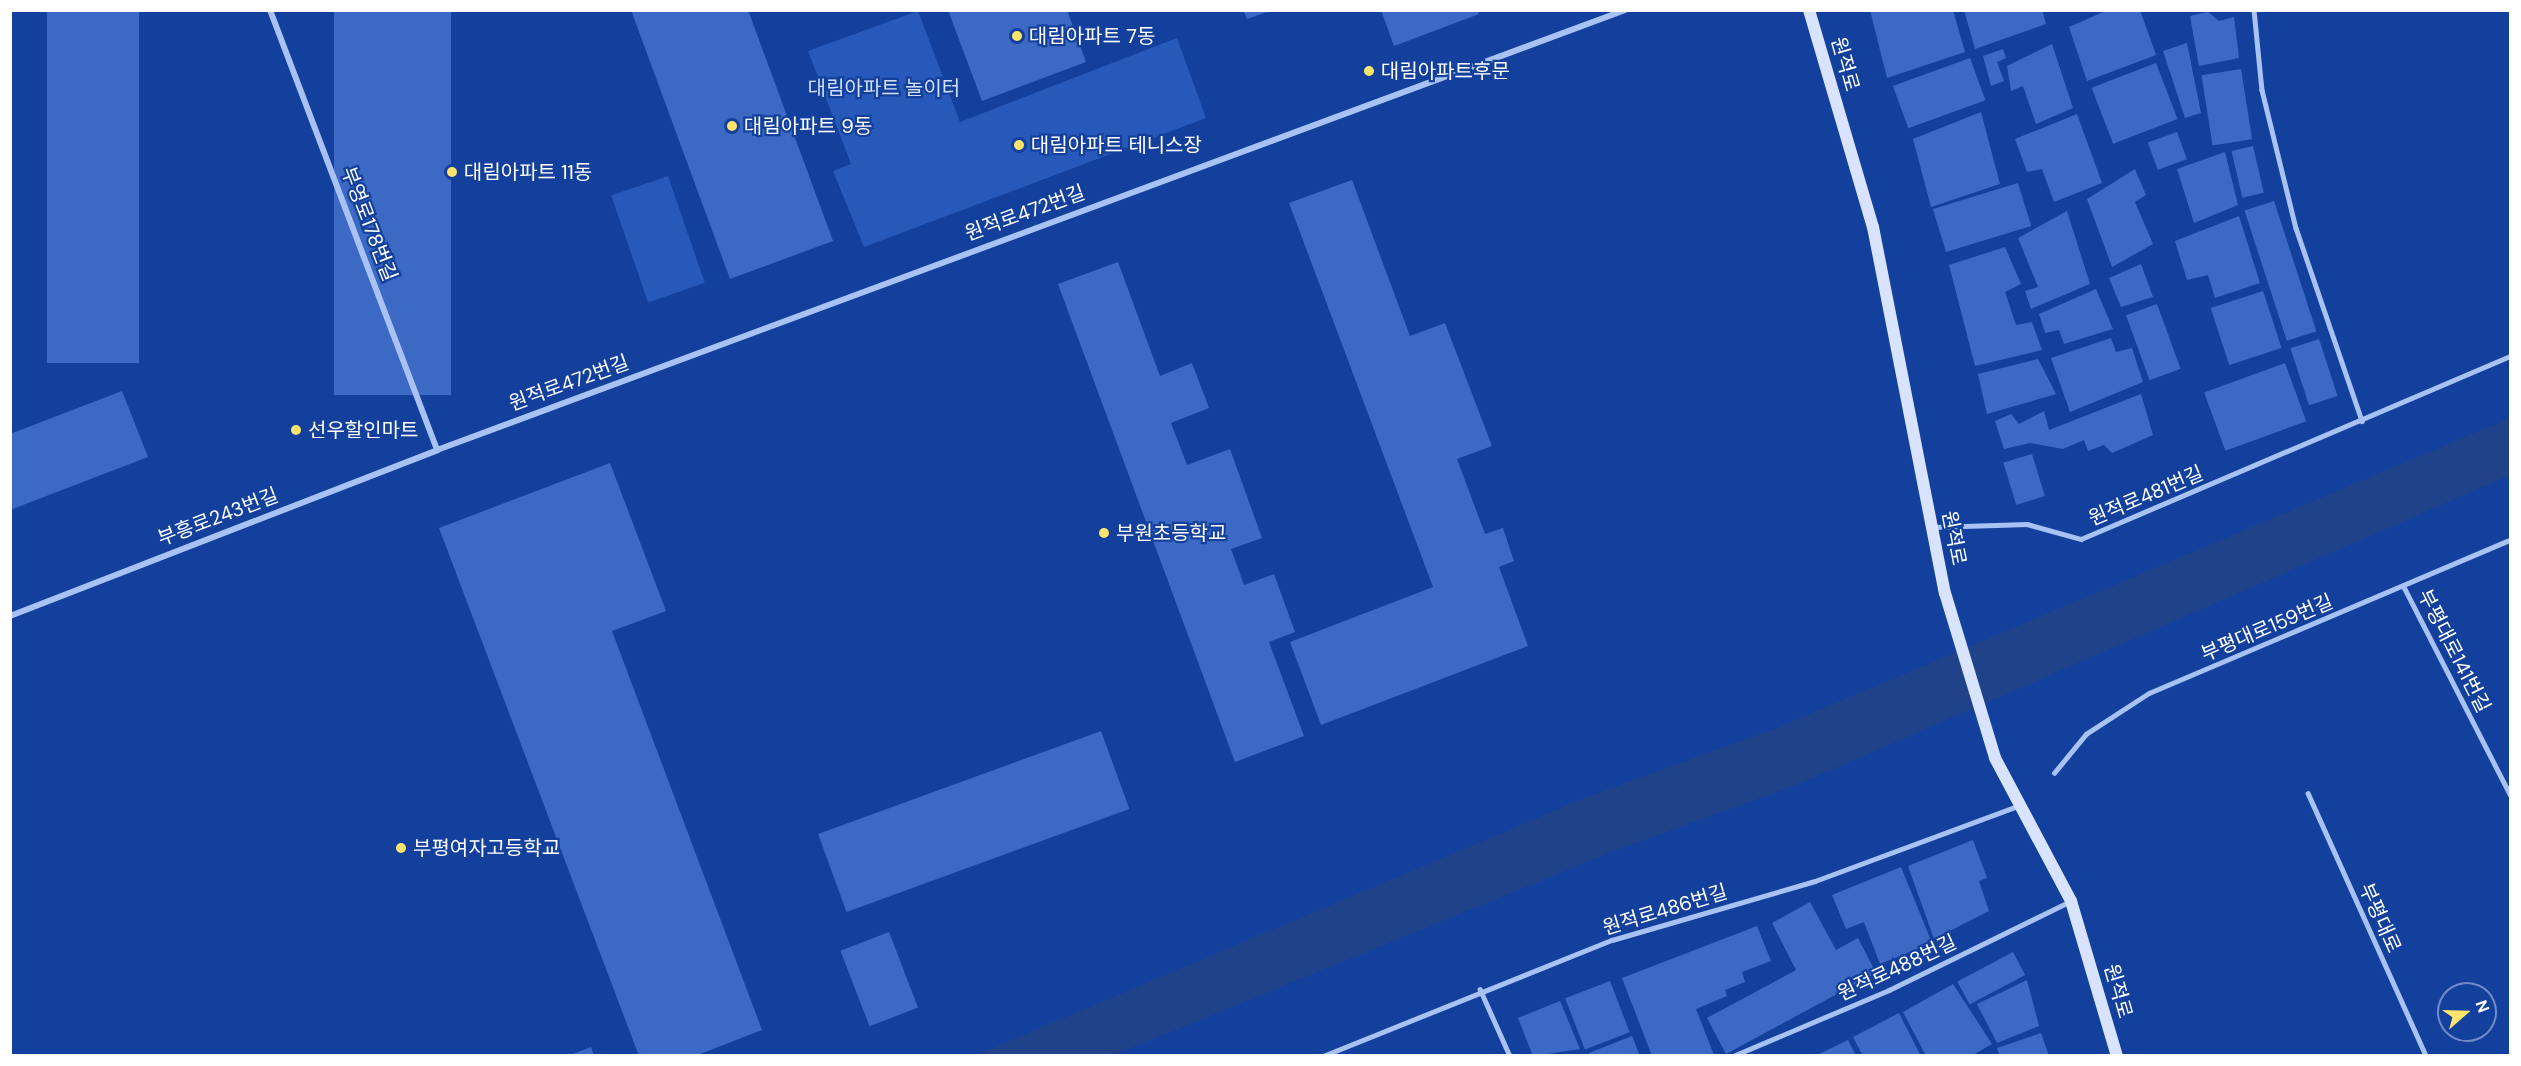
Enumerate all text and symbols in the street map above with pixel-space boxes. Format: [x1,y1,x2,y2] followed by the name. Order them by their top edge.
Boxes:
[1029,24,1155,48] place label: 대림아파트 7동
[1010,29,1024,43] marker: 대림아파트 7동
[1826,34,1864,94] street label: 원적로
[1381,59,1510,83] place label: 대림아파트후문
[1362,64,1376,78] marker: 대림아파트후문
[808,76,960,100] park label: 대림아파트 놀이터
[744,114,872,138] place label: 대림아파트 9동
[725,119,739,133] marker: 대림아파트 9동
[1031,133,1202,157] place label: 대림아파트 테니스장
[1012,138,1026,152] marker: 대림아파트 테니스장
[464,160,592,184] place label: 대림아파트 11동
[336,163,402,285] street label: 부영로178번길
[445,165,459,179] marker: 대림아파트 11동
[962,180,1088,246] street label: 원적로472번길
[506,350,632,416] street label: 원적로472번길
[308,418,418,442] place label: 선우할인마트
[289,423,303,437] marker: 선우할인마트
[2085,461,2207,531] street label: 원적로481번길
[154,483,282,551] street label: 부흥로243번길
[1937,509,1971,567] street label: 원적로
[1116,521,1226,545] place label: 부원초등학교
[1097,526,1111,540] marker: 부원초등학교
[2413,585,2495,717] street label: 부평대로141번길
[2197,589,2337,667] street label: 부평대로159번길
[413,836,560,860] place label: 부평여자고등학교
[394,841,408,855] marker: 부평여자고등학교
[1600,880,1730,940] street label: 원적로486번길
[2354,880,2406,956] street label: 부평대로
[1834,930,1960,1006] street label: 원적로488번길
[2099,961,2137,1021] street label: 원적로
[2437,982,2497,1042] north arrow
[2471,997,2494,1015] text: N

